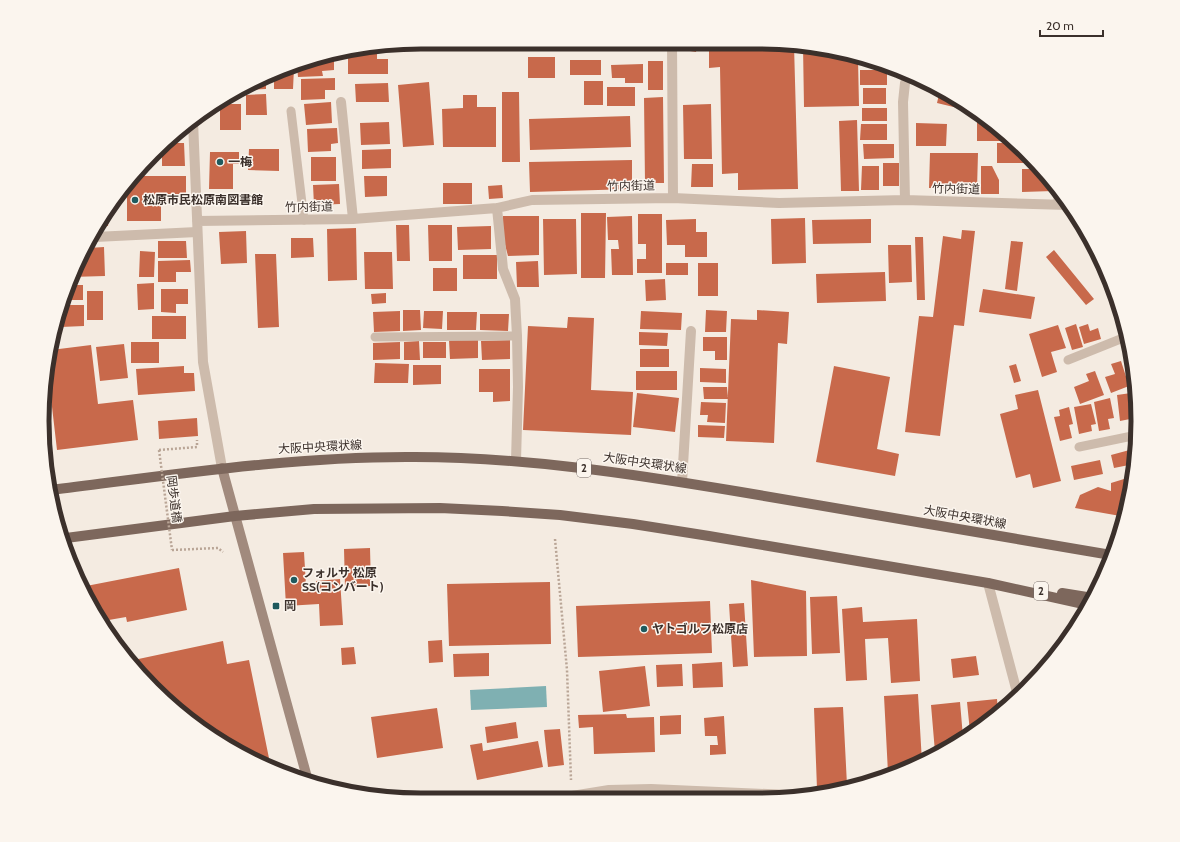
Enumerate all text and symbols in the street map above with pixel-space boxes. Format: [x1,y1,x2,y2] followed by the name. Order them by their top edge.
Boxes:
[1040,12,1103,38] scale bar
[1046,18,1074,33] text: 20 m
[228,154,252,169] place label: 一梅
[215,157,225,167] marker: 一梅
[607,178,655,193] street label: 竹内街道
[932,181,980,196] street label: 竹内街道
[143,192,263,207] place label: 松原市民松原南図書館
[130,195,140,205] marker: 松原市民松原南図書館
[285,199,333,214] street label: 竹内街道
[278,437,362,456] street label: 大阪中央環状線
[602,449,688,476] street label: 大阪中央環状線
[577,459,591,477] road number: 2
[164,474,185,524] street label: 岡歩道橋
[922,502,1008,531] street label: 大阪中央環状線
[302,565,384,594] place label: フォルサ 松原 SS(コンバート)
[289,575,299,585] marker: フォルサ 松原 SS(コンバート)
[1034,582,1048,600] road number: 2
[284,598,296,613] place label: 岡
[271,601,281,611] marker: 岡
[652,621,748,636] place label: ヤトゴルフ松原店
[639,624,649,634] marker: ヤトゴルフ松原店

